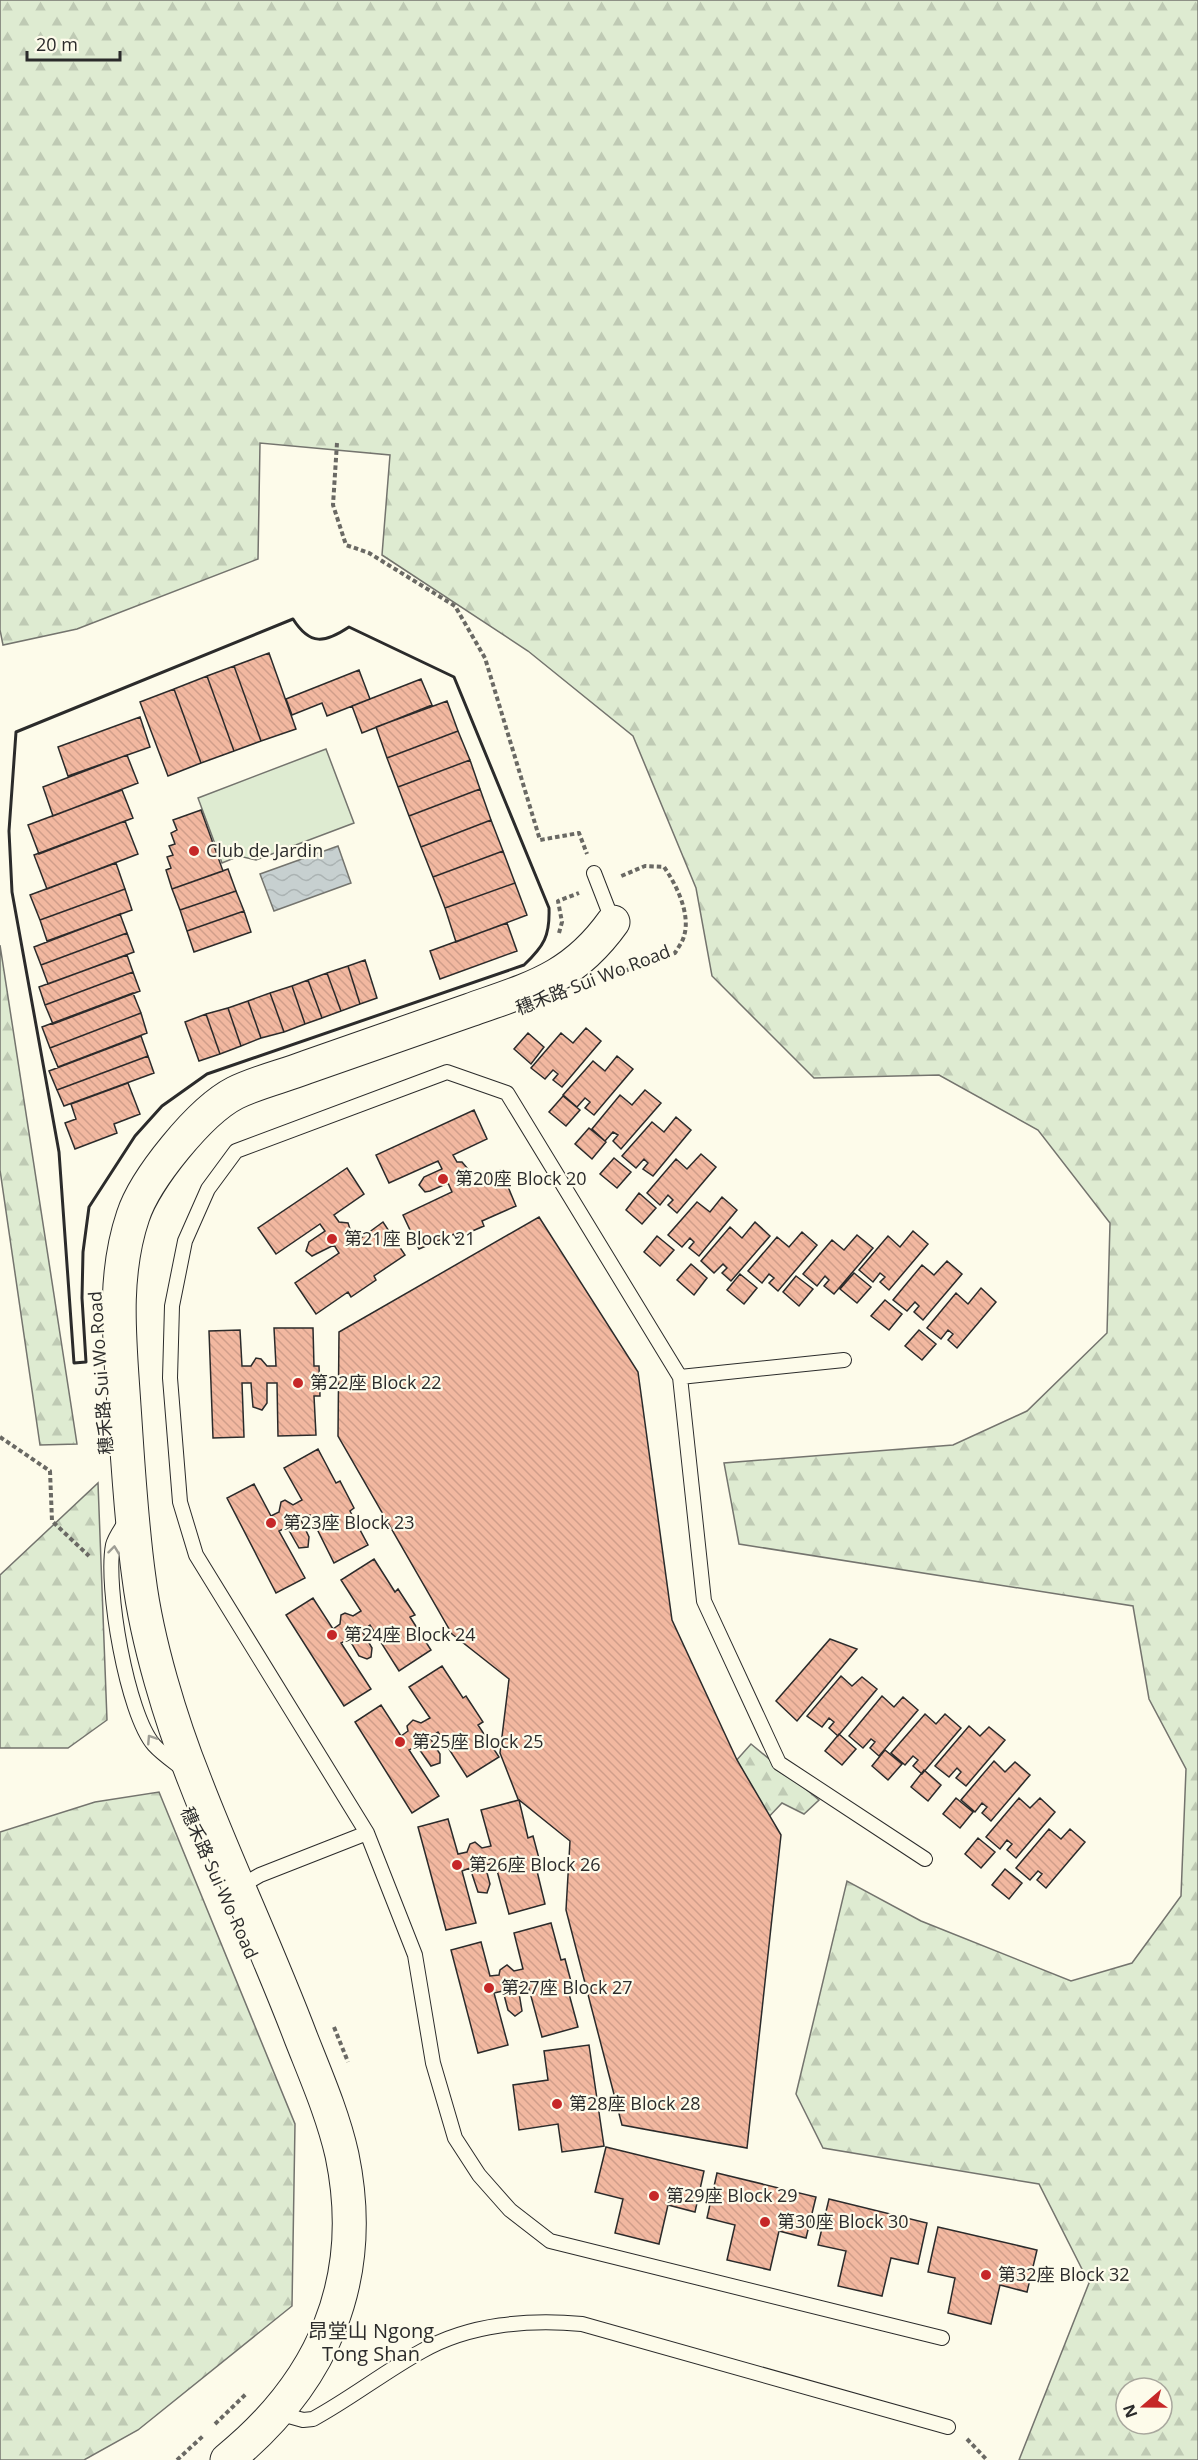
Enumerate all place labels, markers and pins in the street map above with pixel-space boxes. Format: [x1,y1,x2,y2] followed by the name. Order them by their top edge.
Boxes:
[206,838,323,862] place label: Club de Jardin
[187,844,201,858] marker: Club de Jardin
[455,1166,587,1190] place label: 第20座 Block 20
[436,1172,450,1186] marker: 第20座 Block 20
[344,1226,476,1250] place label: 第21座 Block 21
[325,1232,339,1246] marker: 第21座 Block 21
[310,1370,442,1394] place label: 第22座 Block 22
[291,1376,305,1390] marker: 第22座 Block 22
[283,1510,415,1534] place label: 第23座 Block 23
[264,1516,278,1530] marker: 第23座 Block 23
[344,1622,476,1646] place label: 第24座 Block 24
[325,1628,339,1642] marker: 第24座 Block 24
[412,1729,544,1753] place label: 第25座 Block 25
[393,1735,407,1749] marker: 第25座 Block 25
[469,1852,601,1876] place label: 第26座 Block 26
[450,1858,464,1872] marker: 第26座 Block 26
[501,1975,633,1999] place label: 第27座 Block 27
[482,1981,496,1995] marker: 第27座 Block 27
[569,2091,701,2115] place label: 第28座 Block 28
[550,2097,564,2111] marker: 第28座 Block 28
[666,2183,798,2207] place label: 第29座 Block 29
[647,2189,661,2203] marker: 第29座 Block 29
[777,2209,909,2233] place label: 第30座 Block 30
[758,2215,772,2229] marker: 第30座 Block 30
[998,2262,1130,2286] place label: 第32座 Block 32
[979,2268,993,2282] marker: 第32座 Block 32

